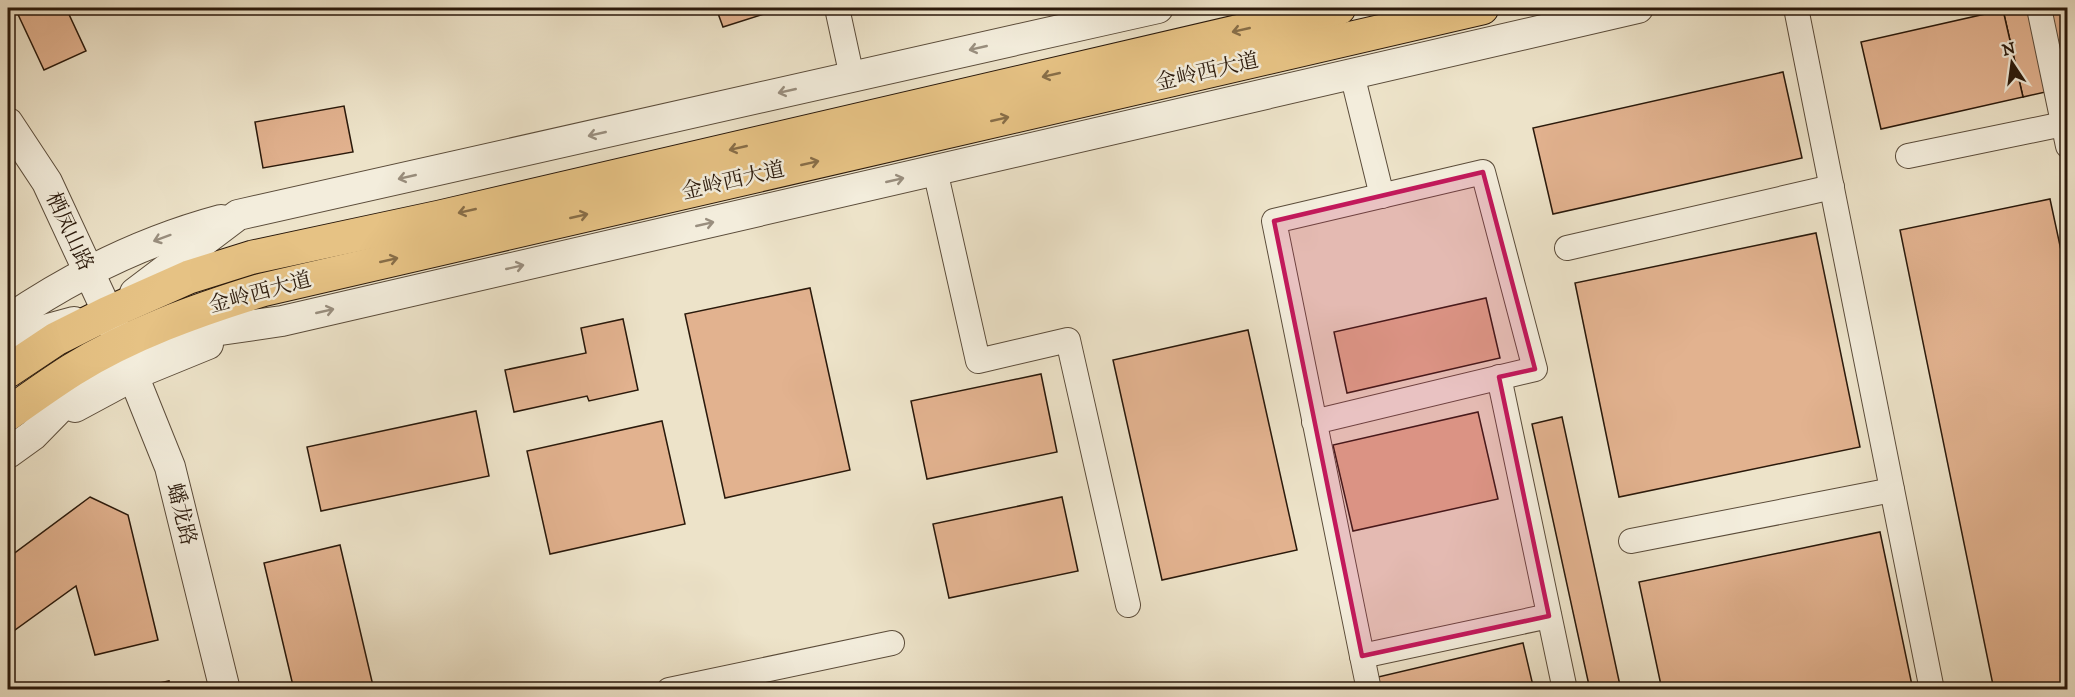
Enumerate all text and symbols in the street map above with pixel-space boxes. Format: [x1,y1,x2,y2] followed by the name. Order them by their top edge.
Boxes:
[1232,25,1251,37] one-way arrow
[1982,33,2042,93] north arrow
[2000,38,2018,61] text: N
[968,43,987,55] one-way arrow
[1153,47,1261,96] street label: 金岭西大道
[1042,69,1061,81] one-way arrow
[778,86,797,98] one-way arrow
[990,112,1009,124] one-way arrow
[588,129,607,140] one-way arrow
[729,142,748,154] one-way arrow
[679,156,787,205] street label: 金岭西大道
[800,156,819,168] one-way arrow
[398,172,417,183] one-way arrow
[885,173,904,185] one-way arrow
[40,188,99,275] street label: 栖凤山路
[457,206,477,217] one-way arrow
[569,210,588,221] one-way arrow
[695,217,714,229] one-way arrow
[153,233,172,244] one-way arrow
[379,254,398,265] one-way arrow
[505,261,524,273] one-way arrow
[206,267,314,319] street label: 金岭西大道
[315,305,334,317] one-way arrow
[161,481,201,548] street label: 蟠龙路

